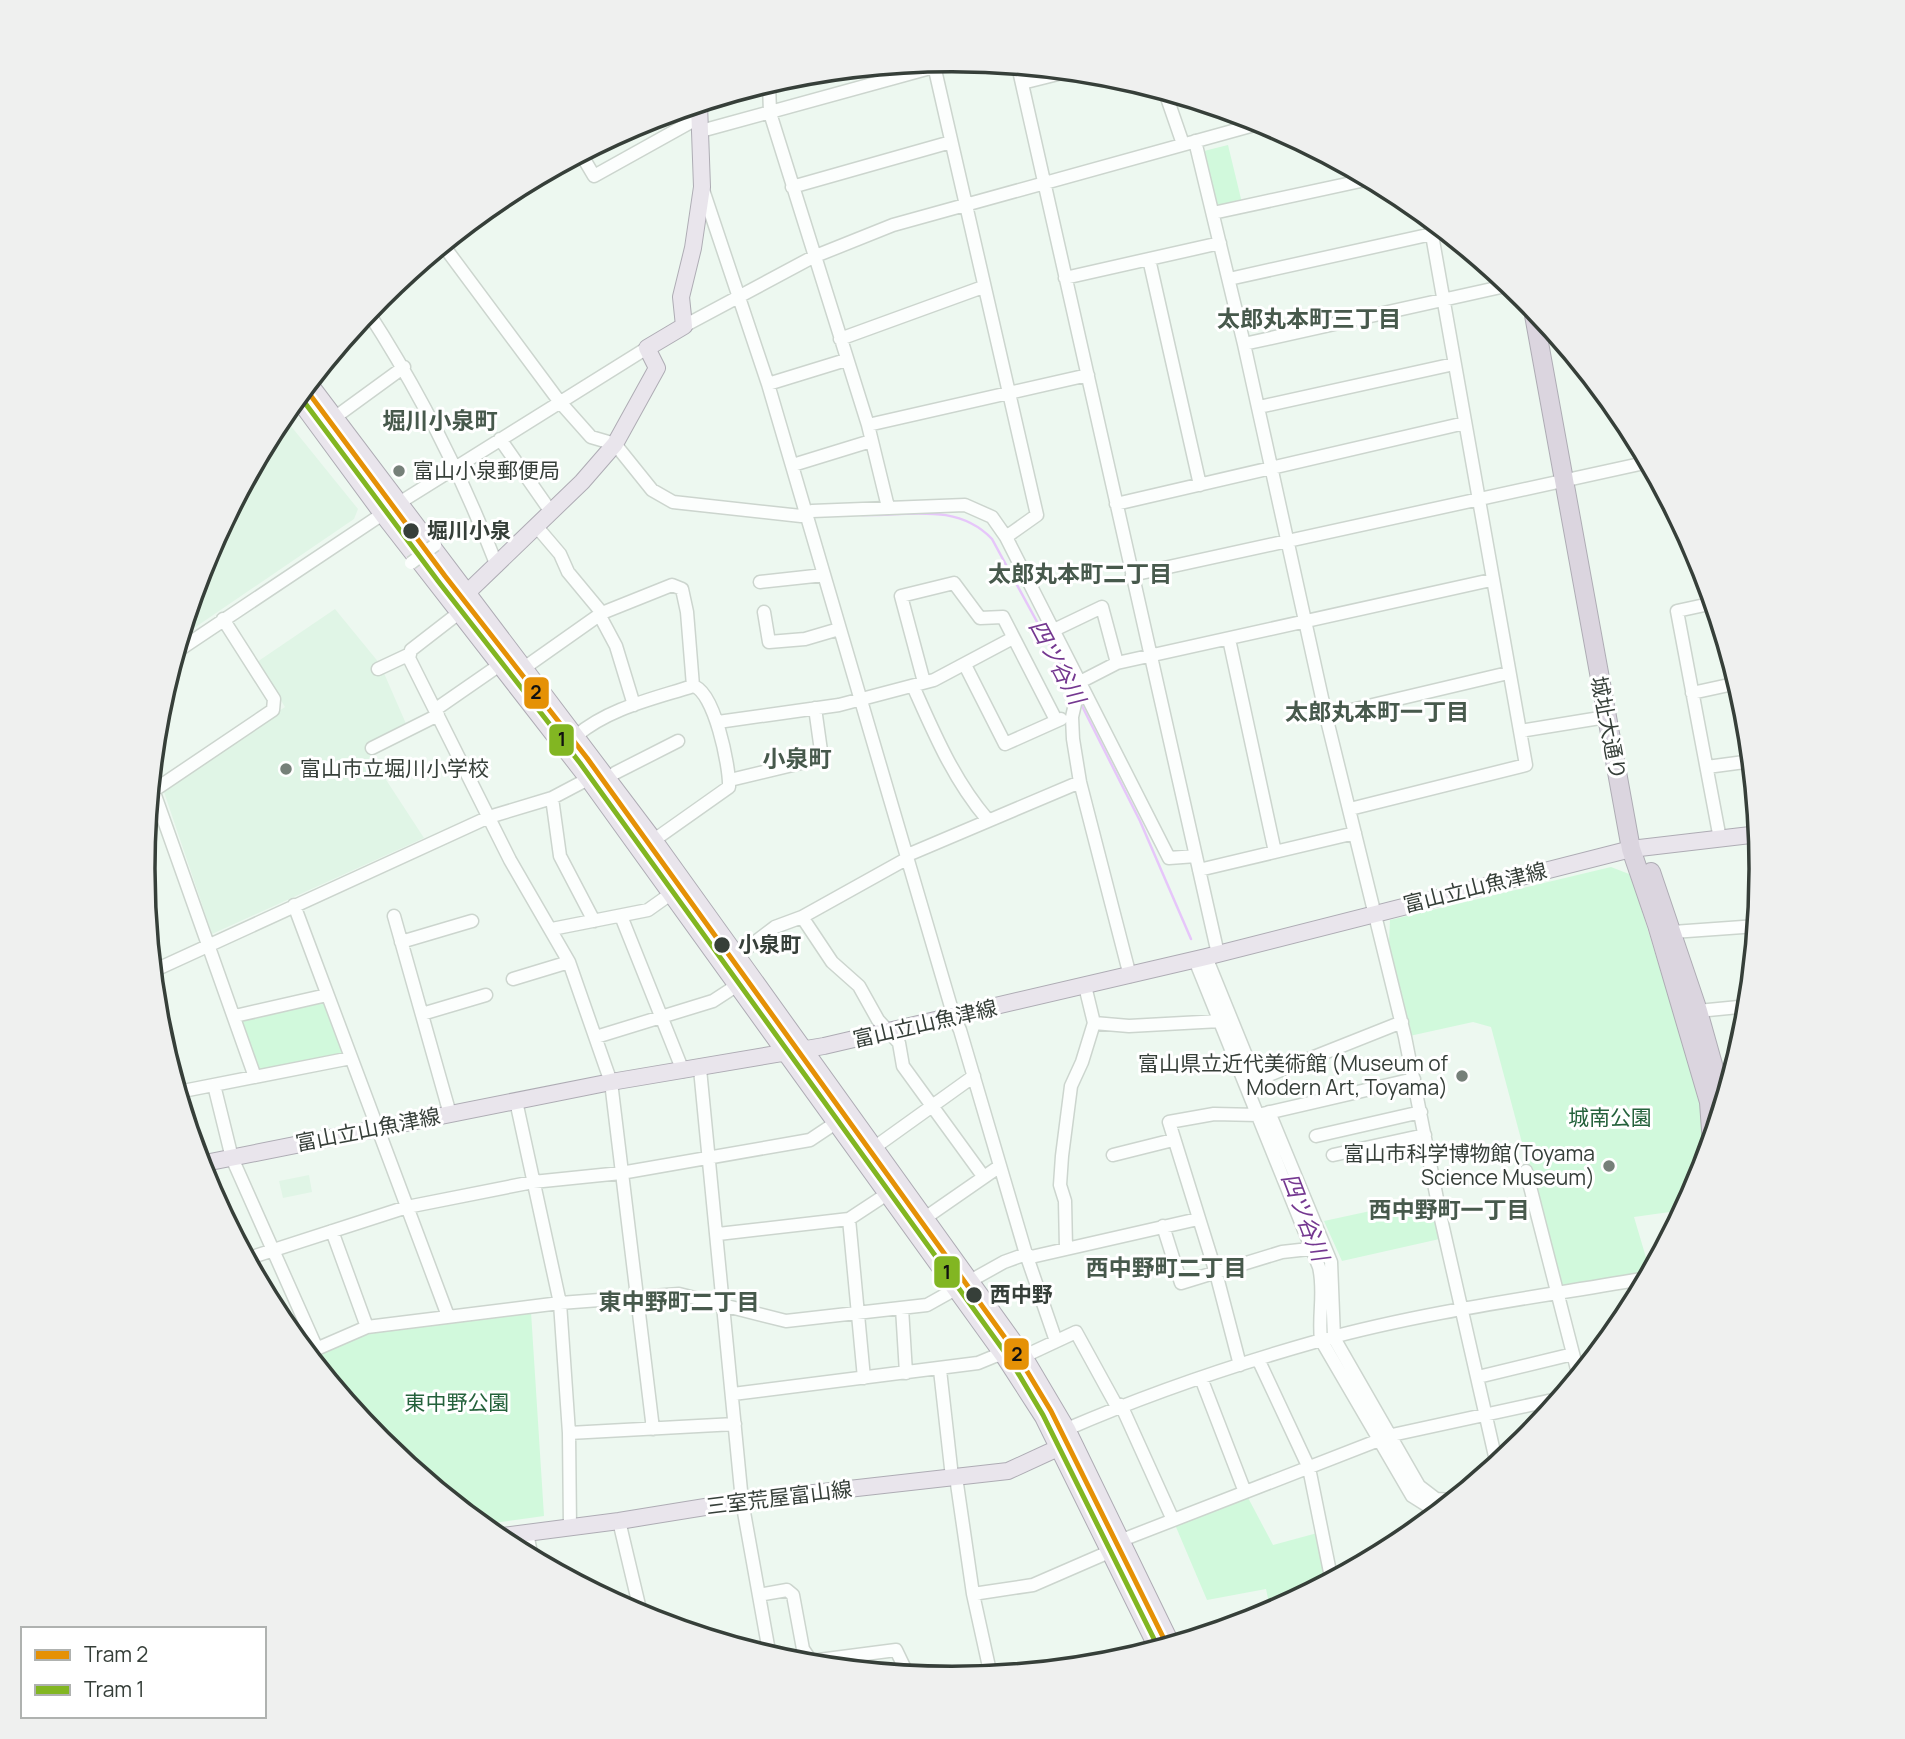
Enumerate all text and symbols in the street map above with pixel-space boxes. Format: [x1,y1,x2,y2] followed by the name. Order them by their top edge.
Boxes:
[1217,302,1401,334] district label: 太郎丸本町三丁目
[383,404,498,436] district label: 堀川小泉町
[413,456,560,484] place label: 富山小泉郵便局
[391,463,407,479] marker: 富山小泉郵便局
[427,516,511,544] place label: 堀川小泉
[401,521,421,541] marker: 堀川小泉
[988,557,1172,589] district label: 太郎丸本町二丁目
[1022,613,1095,712] water label: 四ツ谷川
[1585,674,1633,782] street label: 城址大通り
[523,676,550,710] line badge: 2
[530,679,542,705] text: 2
[1285,695,1469,727] district label: 太郎丸本町一丁目
[548,723,575,757] line badge: 1
[558,726,566,752] text: 1
[763,742,832,774] district label: 小泉町
[300,754,489,782] place label: 富山市立堀川小学校
[278,761,294,777] marker: 富山市立堀川小学校
[1400,856,1549,918] street label: 富山立山魚津線
[738,930,801,958] place label: 小泉町
[712,935,732,955] marker: 小泉町
[850,993,1000,1053] street label: 富山立山魚津線
[1138,1049,1449,1101] place label: 富山県立近代美術館 (Museum of Modern Art, Toyama)
[1454,1068,1470,1084] marker: 富山県立近代美術館 (Museum of Modern Art, Toyama)
[293,1101,443,1157] street label: 富山立山魚津線
[1568,1103,1652,1131] park label: 城南公園
[1343,1139,1595,1191] place label: 富山市科学博物館(Toyama Science Museum)
[1601,1158,1617,1174] marker: 富山市科学博物館(Toyama Science Museum)
[1275,1168,1338,1268] water label: 四ツ谷川
[1369,1193,1530,1225] district label: 西中野町一丁目
[1086,1251,1247,1283] district label: 西中野町二丁目
[933,1255,961,1289] line badge: 1
[943,1259,951,1285] text: 1
[990,1280,1053,1308] place label: 西中野
[599,1285,760,1317] district label: 東中野町二丁目
[964,1285,984,1305] marker: 西中野
[1003,1337,1030,1371] line badge: 2
[1011,1341,1023,1367] text: 2
[405,1388,510,1416] park label: 東中野公園
[704,1474,854,1520] street label: 三室荒屋富山線
[21,1627,266,1718] legend
[84,1640,148,1668] text: Tram 2
[84,1675,145,1703] text: Tram 1

